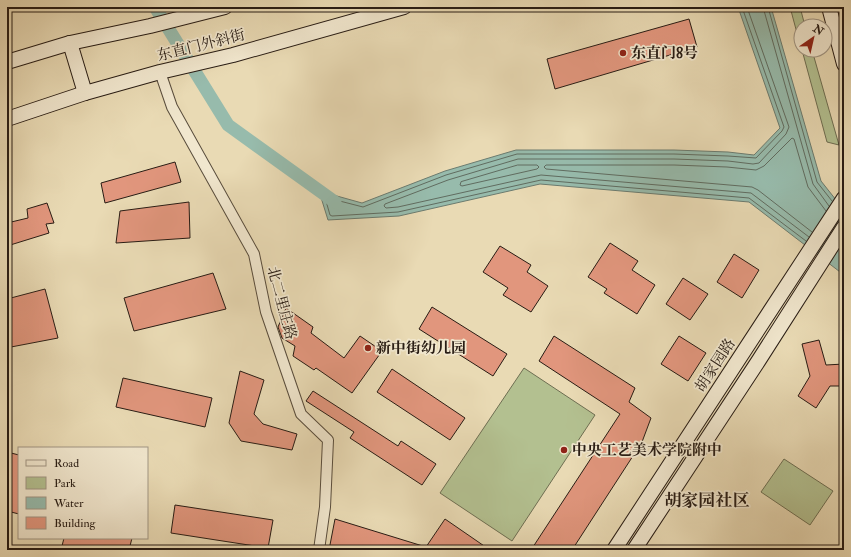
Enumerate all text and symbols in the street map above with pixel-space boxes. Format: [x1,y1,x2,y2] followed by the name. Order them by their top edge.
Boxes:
[793,18,833,58] north arrow
[810,21,827,39] text: N
[155,25,247,66] street label: 东直门外斜街
[631,44,698,63] place label: 东直门8号
[618,48,628,58] marker: 东直门8号
[263,264,300,342] street label: 北二里庄路
[691,335,740,396] street label: 胡家园路
[376,339,466,358] place label: 新中街幼儿园
[363,343,373,353] marker: 新中街幼儿园
[572,441,722,460] place label: 中央工艺美术学院附中
[559,445,569,455] marker: 中央工艺美术学院附中
[18,447,148,539] legend
[54,456,79,471] text: Road
[54,476,76,491] text: Park
[665,490,750,511] district label: 胡家园社区
[53,496,84,511] text: Water
[54,516,97,531] text: Building

